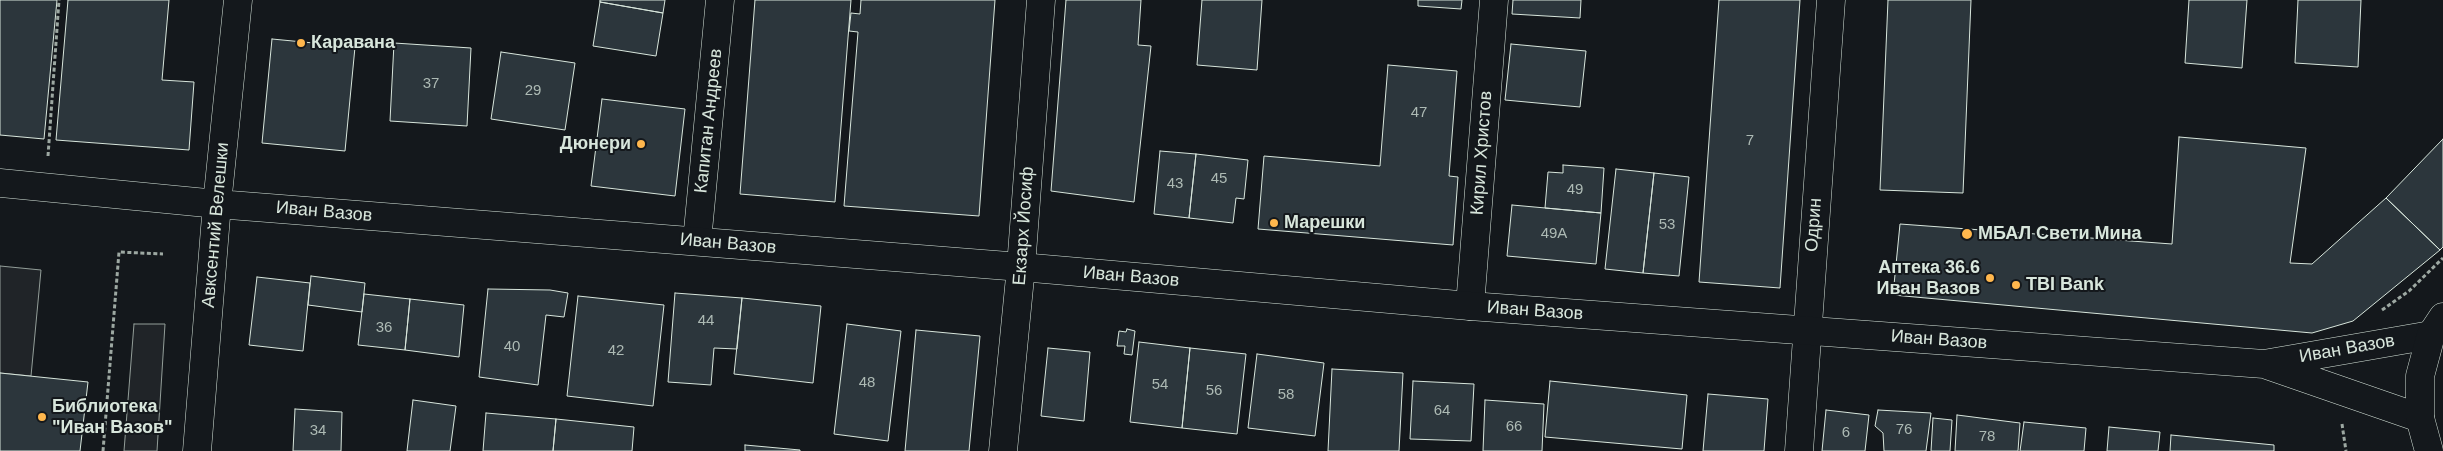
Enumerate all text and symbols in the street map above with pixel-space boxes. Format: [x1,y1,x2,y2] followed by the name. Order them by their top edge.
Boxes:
[311,32,395,54] place label: Каравана
[295,37,307,49] marker: Каравана
[691,48,727,194] street label: Капитан Андреев
[423,75,439,93] house number: 37
[525,82,541,100] house number: 29
[1467,90,1497,216] street label: Кирил Христов
[1411,104,1427,122] house number: 47
[1746,132,1754,150] house number: 7
[560,133,631,155] place label: Дюнери
[635,138,647,150] marker: Дюнери
[198,141,234,309] street label: Авксентий Велешки
[1009,166,1039,286] street label: Екзарх Йосиф
[1211,170,1227,188] house number: 45
[1167,175,1183,193] house number: 43
[1567,181,1583,199] house number: 49
[275,197,373,227] street label: Иван Вазов
[1801,197,1827,253] street label: Одрин
[1284,212,1365,234] place label: Марешки
[1659,216,1675,234] house number: 53
[1268,217,1280,229] marker: Марешки
[1978,223,2142,245] place label: МБАЛ Свети Мина
[1541,225,1567,243] house number: 49А
[1960,227,1974,241] marker: МБАЛ Свети Мина
[679,229,777,259] street label: Иван Вазов
[1877,257,1980,300] place label: Аптека 36.6 Иван Вазов
[1082,262,1180,292] street label: Иван Вазов
[1984,272,1996,284] marker: Аптека 36.6 Иван Вазов
[2026,274,2104,296] place label: TBI Bank
[2010,279,2022,291] marker: TBI Bank
[1486,297,1584,325] street label: Иван Вазов
[698,312,714,330] house number: 44
[376,319,392,337] house number: 36
[1890,326,1988,354] street label: Иван Вазов
[2298,330,2396,368] street label: Иван Вазов
[504,338,520,356] house number: 40
[608,342,624,360] house number: 42
[859,374,875,392] house number: 48
[1152,376,1168,394] house number: 54
[1206,382,1222,400] house number: 56
[1278,386,1294,404] house number: 58
[52,396,173,438] place label: Библиотека "Иван Вазов"
[1434,402,1450,420] house number: 64
[36,411,48,423] marker: Библиотека "Иван Вазов"
[1506,418,1522,436] house number: 66
[1896,421,1912,439] house number: 76
[310,422,326,440] house number: 34
[1842,424,1850,442] house number: 6
[1979,428,1995,446] house number: 78

